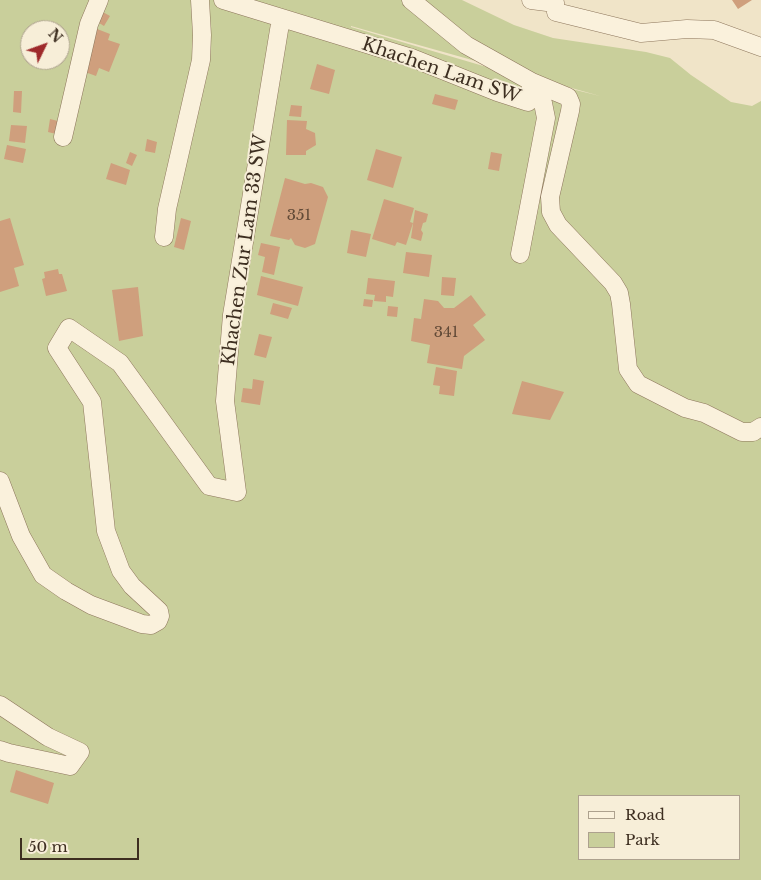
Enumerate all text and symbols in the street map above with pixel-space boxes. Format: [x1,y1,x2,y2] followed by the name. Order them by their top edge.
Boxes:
[20,20,70,70] north arrow
[44,25,66,47] text: N
[359,34,523,108] street label: Khachen Lam SW
[218,133,272,367] street label: Khachen Zur Lam 33 SW
[287,207,311,225] house number: 351
[434,324,458,342] house number: 341
[578,795,741,860] legend
[625,805,665,824] text: Road
[22,828,141,860] scale bar
[625,830,660,849] text: Park
[28,837,68,856] text: 50 m

